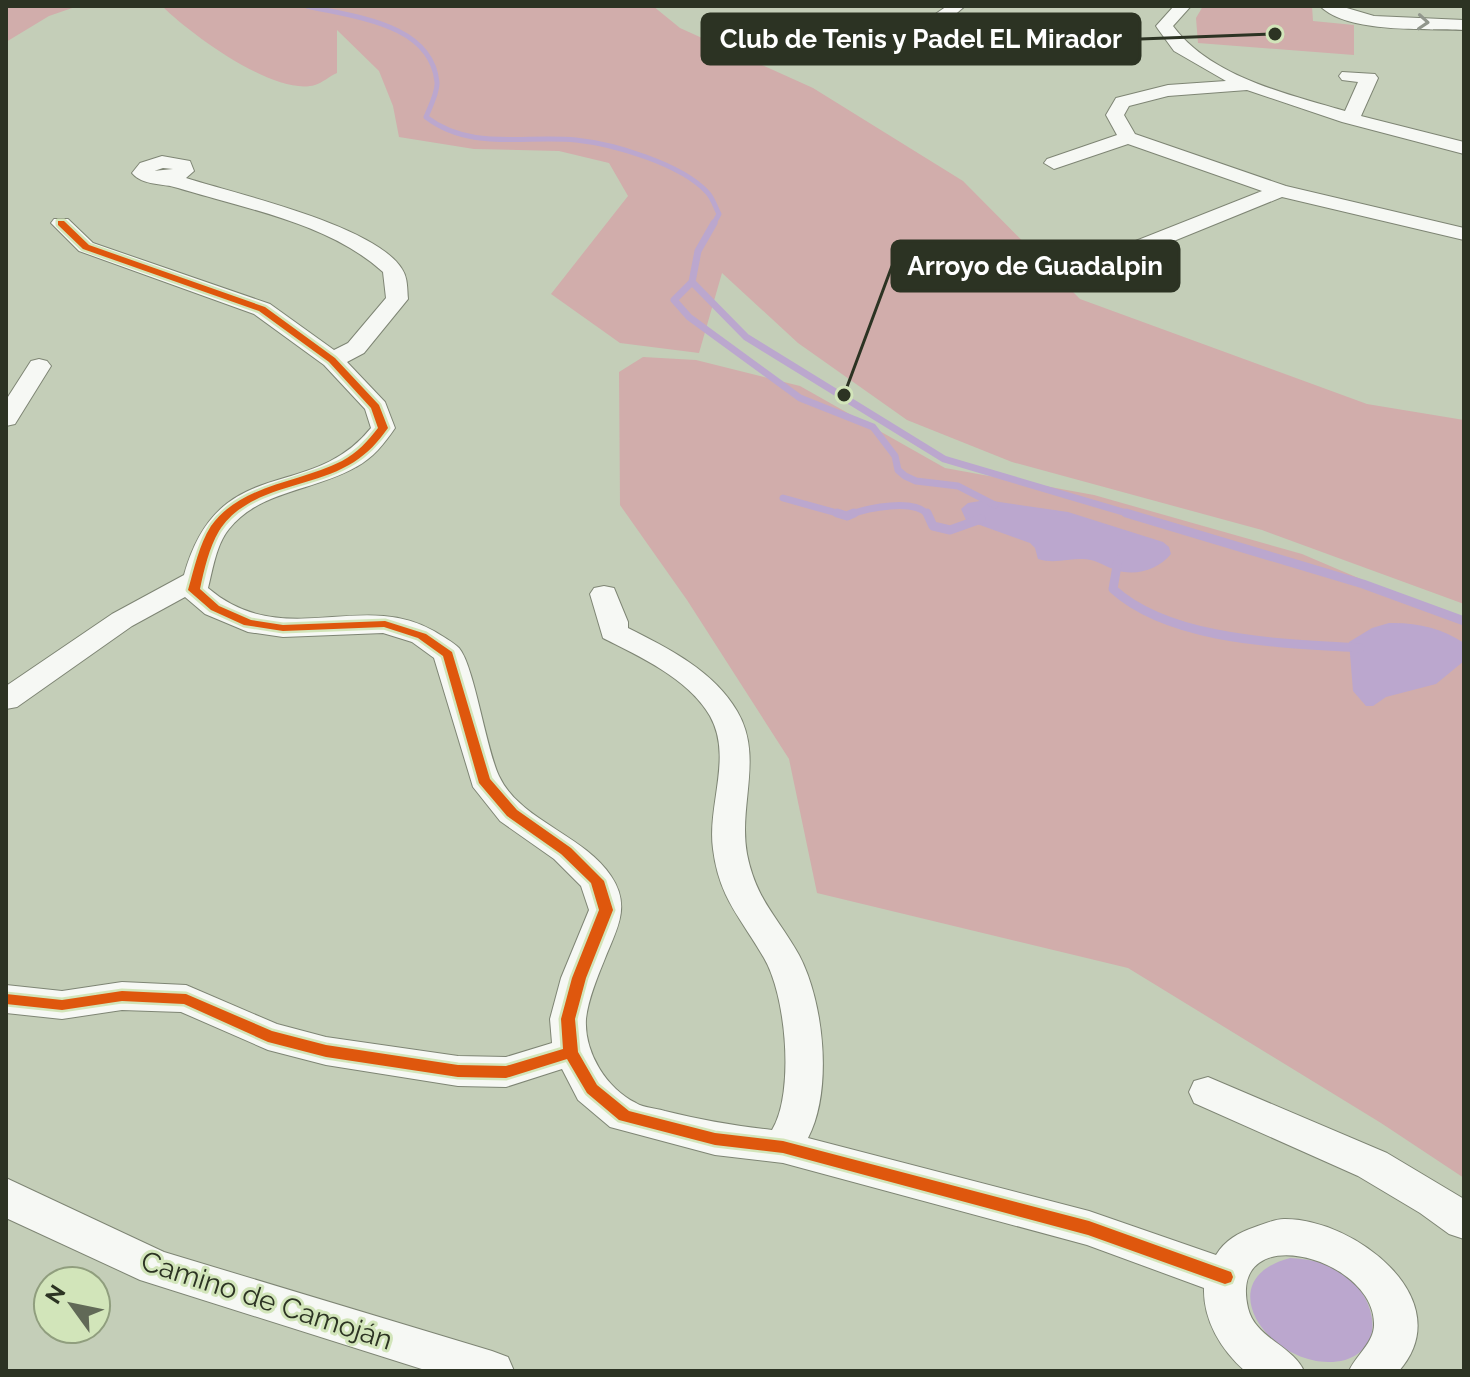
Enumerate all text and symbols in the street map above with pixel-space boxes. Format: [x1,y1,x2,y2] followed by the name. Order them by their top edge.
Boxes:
[1417,13,1430,30] one-way arrow
[702,14,1140,64] callout: Club de Tenis y Padel EL Mirador
[720,24,1122,54] text: Club de Tenis y Padel EL Mirador
[892,241,1179,291] callout: Arroyo de Guadalpin
[907,251,1163,281] text: Arroyo de Guadalpin
[137,1244,397,1357] street label: Camino de Camoján
[32,1265,112,1345] north arrow
[40,1280,71,1308] text: N

